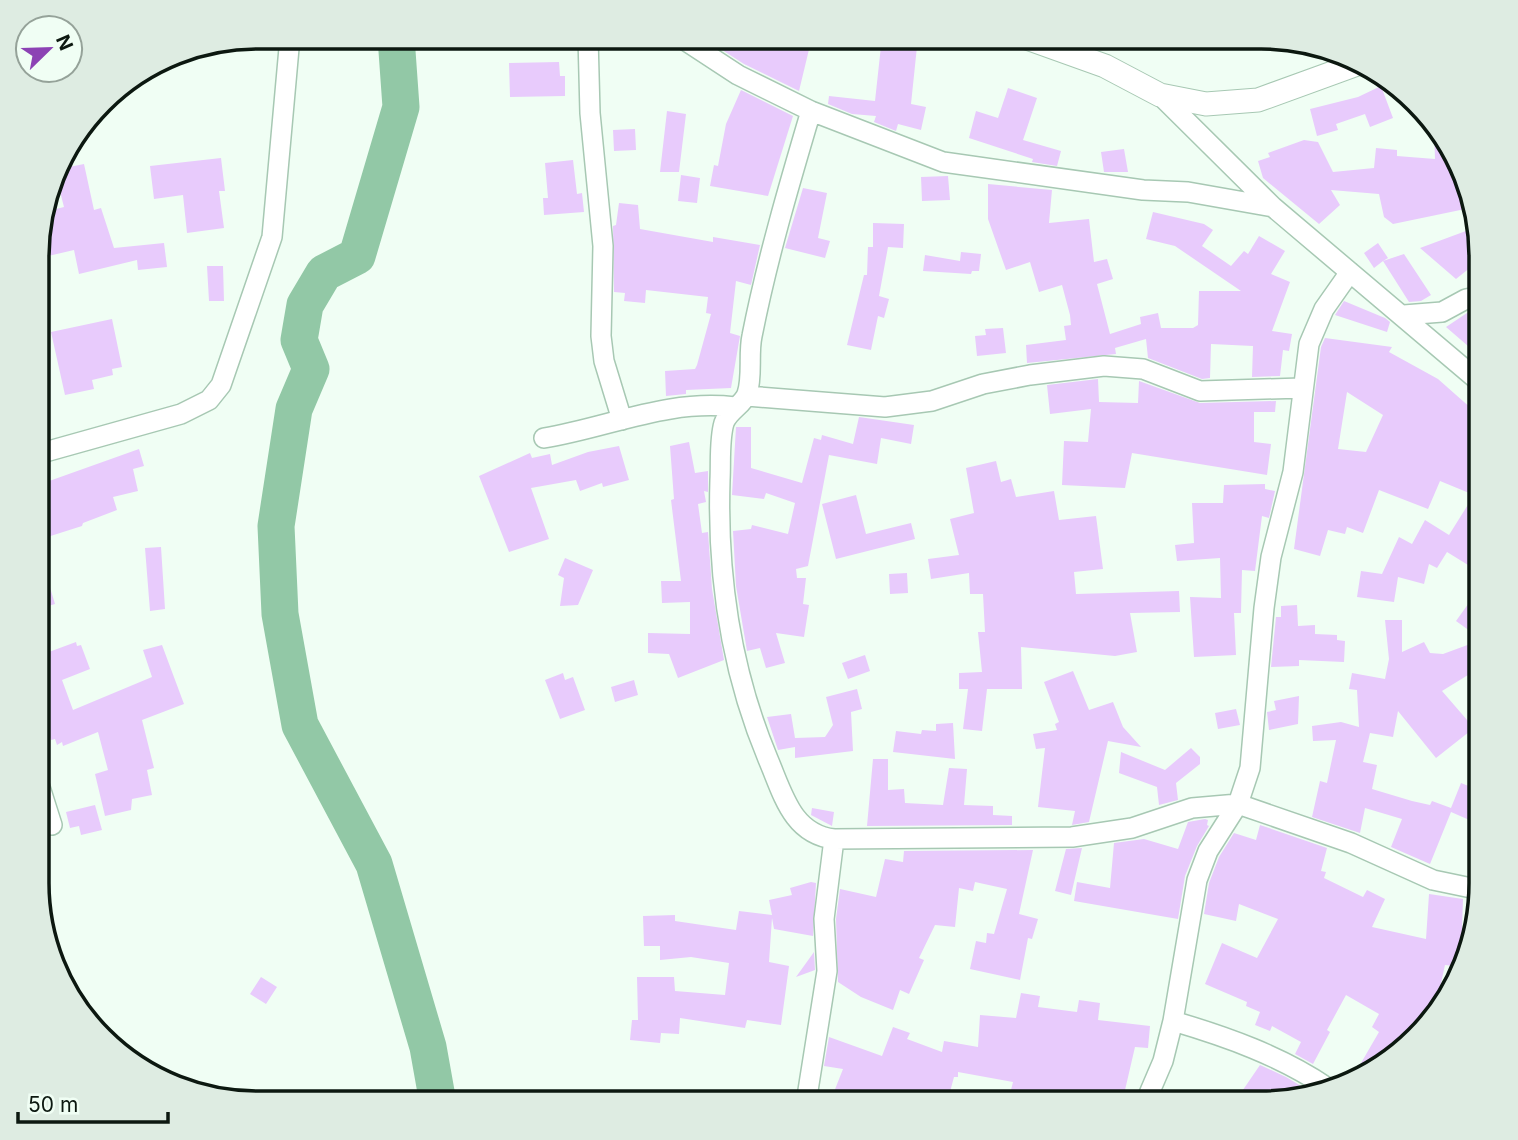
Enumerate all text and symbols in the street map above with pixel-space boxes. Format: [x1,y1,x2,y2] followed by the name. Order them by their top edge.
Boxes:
[14,14,84,84] north arrow
[51,31,78,54] text: N
[18,1080,168,1124] scale bar
[28,1092,78,1117] text: 50 m

